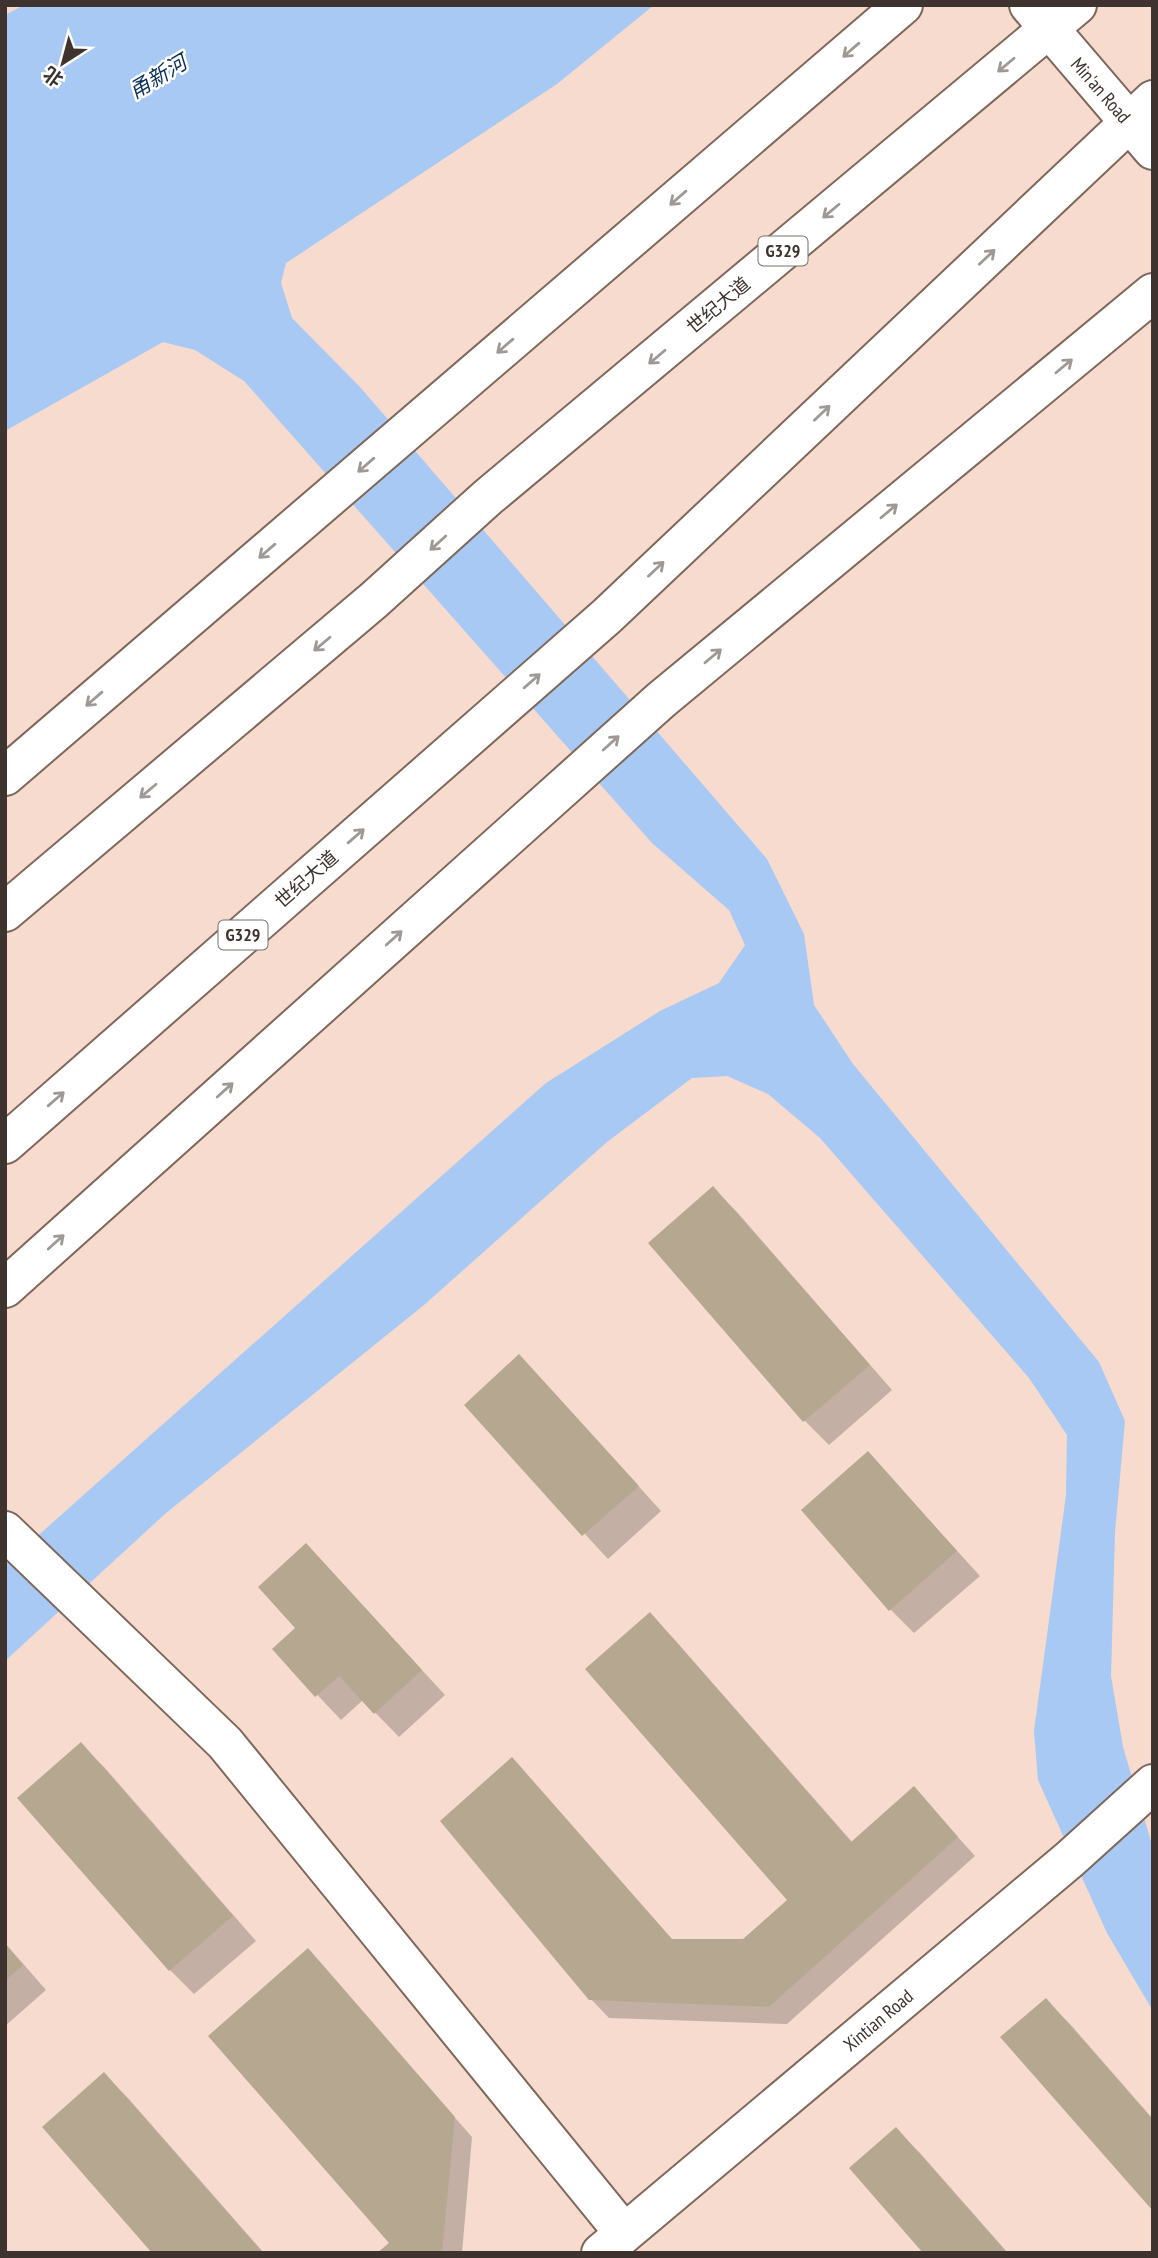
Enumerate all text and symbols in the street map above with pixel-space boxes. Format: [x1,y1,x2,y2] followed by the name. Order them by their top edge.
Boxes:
[28,28,98,98] north arrow
[842,42,860,58] one-way arrow
[124,47,195,104] water label: 甬新河
[1066,52,1136,128] street label: Min'an Road
[997,57,1015,73] one-way arrow
[38,61,68,92] text: 北
[669,190,687,206] one-way arrow
[823,203,841,219] one-way arrow
[758,236,808,265] road number: G329
[978,248,995,265] one-way arrow
[681,271,755,339] street label: 世纪大道
[497,338,515,354] one-way arrow
[648,349,666,365] one-way arrow
[1055,359,1073,375] one-way arrow
[813,404,830,421] one-way arrow
[357,457,375,473] one-way arrow
[879,503,897,519] one-way arrow
[429,534,447,550] one-way arrow
[258,543,276,559] one-way arrow
[647,561,665,577] one-way arrow
[313,636,331,652] one-way arrow
[704,648,722,664] one-way arrow
[523,673,541,689] one-way arrow
[85,691,103,707] one-way arrow
[602,735,620,751] one-way arrow
[139,783,157,799] one-way arrow
[347,828,365,844] one-way arrow
[269,845,343,913] street label: 世纪大道
[218,920,268,950] road number: G329
[385,930,403,946] one-way arrow
[216,1082,234,1098] one-way arrow
[47,1091,65,1107] one-way arrow
[47,1234,65,1250] one-way arrow
[838,1984,918,2056] street label: Xintian Road

